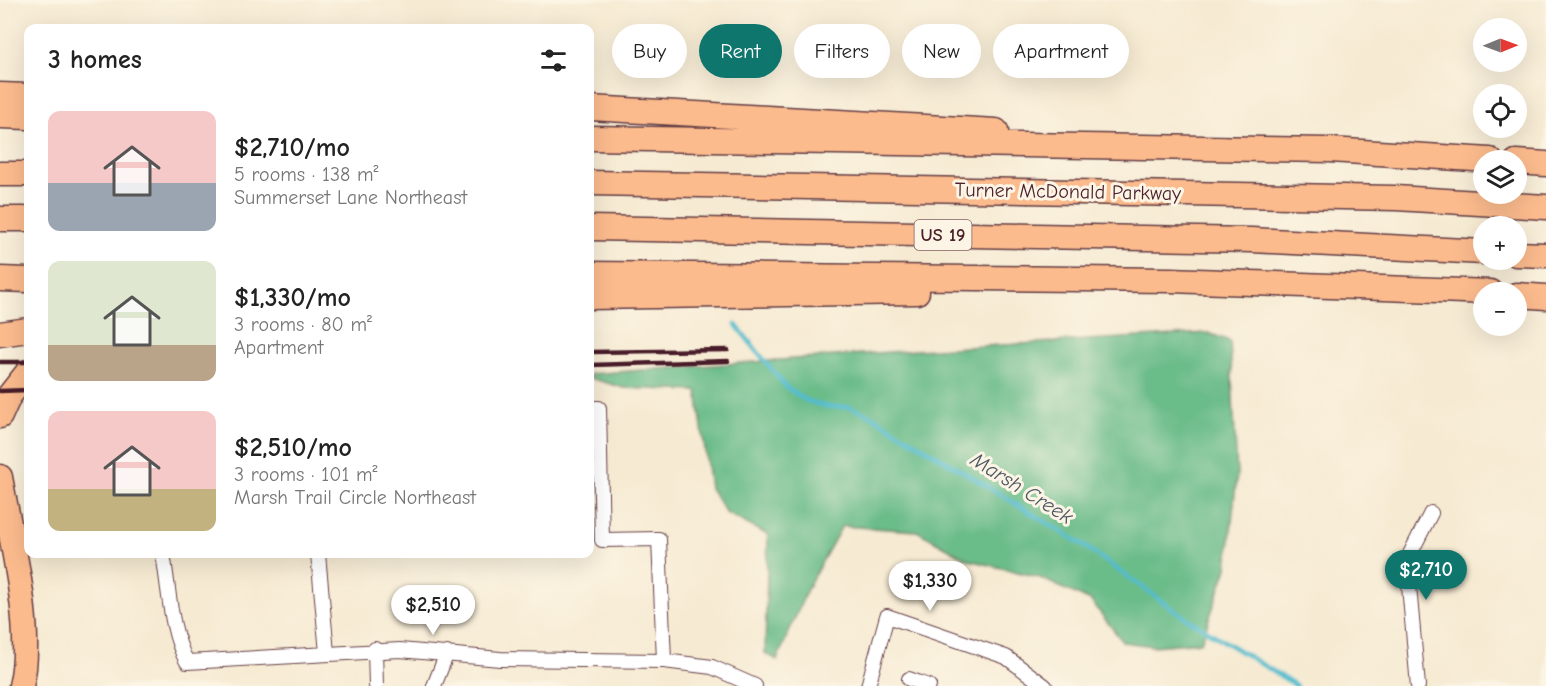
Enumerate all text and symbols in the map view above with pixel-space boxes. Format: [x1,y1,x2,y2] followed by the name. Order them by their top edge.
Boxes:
[1473,18,1527,72] north arrow
[1473,18,1527,336] map controls
[612,24,687,78] chip: Buy
[699,24,782,78] chip: Rent
[794,24,890,78] chip: Filters
[902,24,981,78] chip: New
[993,24,1129,78] chip: Apartment
[537,44,570,77] icon: filters
[48,45,142,75] text: 3 homes
[1473,84,1527,138] button: locate
[234,133,350,163] text: $2,710/mo
[96,135,168,207] icon: home
[1473,150,1527,204] button: layers
[234,163,379,186] text: 5 rooms · 138 m²
[955,178,1181,205] street label: Turner McDonald Parkway
[234,186,467,209] text: Summerset Lane Northeast
[1473,216,1527,270] button: +
[914,220,972,250] road number: US 19
[1473,282,1527,336] button: −
[234,283,351,313] text: $1,330/mo
[96,285,168,357] icon: home
[234,313,372,336] text: 3 rooms · 80 m²
[234,336,324,359] text: Apartment
[234,433,352,463] text: $2,510/mo
[96,435,168,507] icon: home
[966,447,1078,529] water label: Marsh Creek
[234,463,378,486] text: 3 rooms · 101 m²
[234,486,476,509] text: Marsh Trail Circle Northeast
[1377,550,1475,601] pin: $2,710
[1399,558,1453,581] text: $2,710
[881,561,979,612] pin: $1,330
[903,569,957,592] text: $1,330
[384,585,482,636] pin: $2,510
[405,593,461,616] text: $2,510

